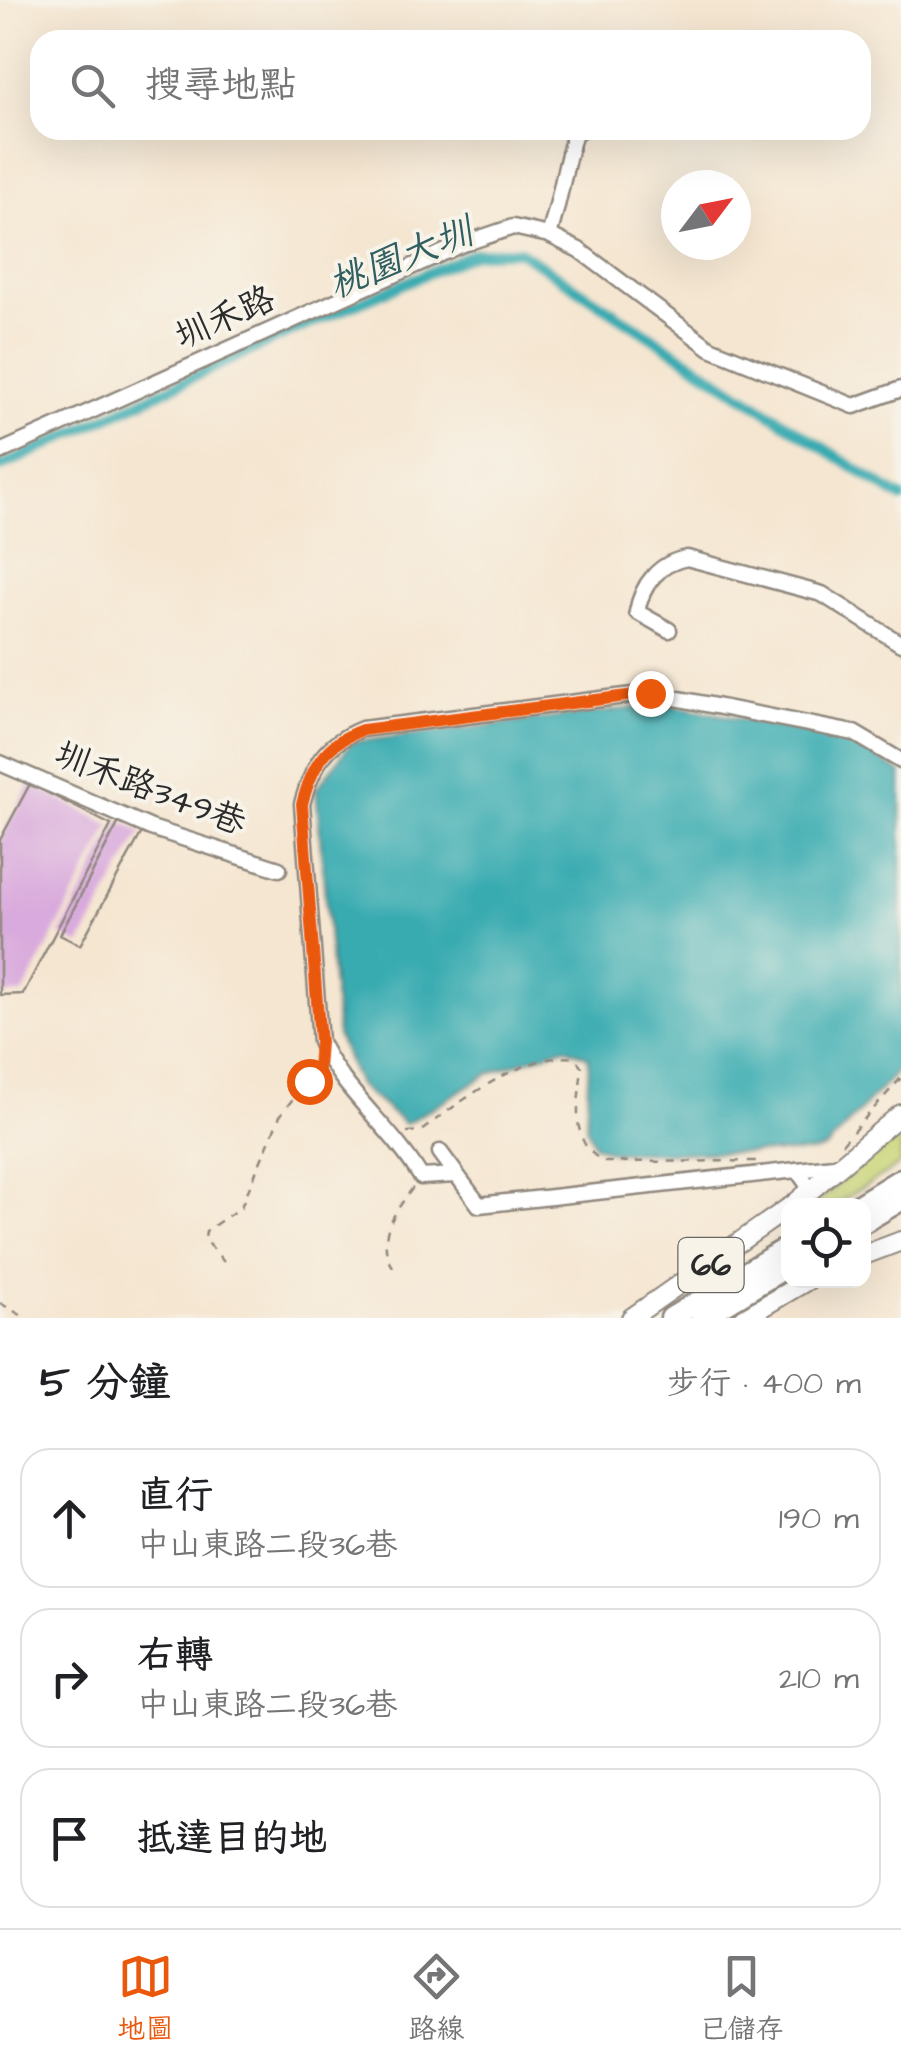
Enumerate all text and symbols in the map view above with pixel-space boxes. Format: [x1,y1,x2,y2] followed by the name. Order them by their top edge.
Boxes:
[30,30,871,140] search box
[65,58,120,113] icon: search
[145,60,297,112] text: 搜尋地點
[661,170,751,260] north arrow
[321,205,485,312] water label: 桃園大圳
[167,274,283,362] street label: 圳禾路
[628,671,674,717] route end
[47,730,253,848] street label: 圳禾路349巷
[287,1059,333,1105] route start
[781,1198,871,1288] map controls
[781,1198,871,1288] button: locate
[678,1238,744,1292] road number: 66
[40,1355,171,1413] text: 5 分鐘
[667,1361,861,1406] text: 步行 · 400 m
[137,1470,213,1522] text: 直行
[42,1491,97,1546] icon: ahead
[779,1496,859,1541] text: 190 m
[137,1523,397,1568] text: 中山東路二段36巷
[137,1630,213,1682] text: 右轉
[42,1651,97,1706] icon: right
[779,1656,859,1701] text: 210 m
[137,1683,397,1728] text: 中山東路二段36巷
[42,1811,97,1866] icon: arrive
[137,1813,327,1865] text: 抵達目的地
[117,1949,174,2049] tab: 地圖
[408,1949,465,2049] tab: 路線
[699,1949,784,2049] tab: 已儲存

